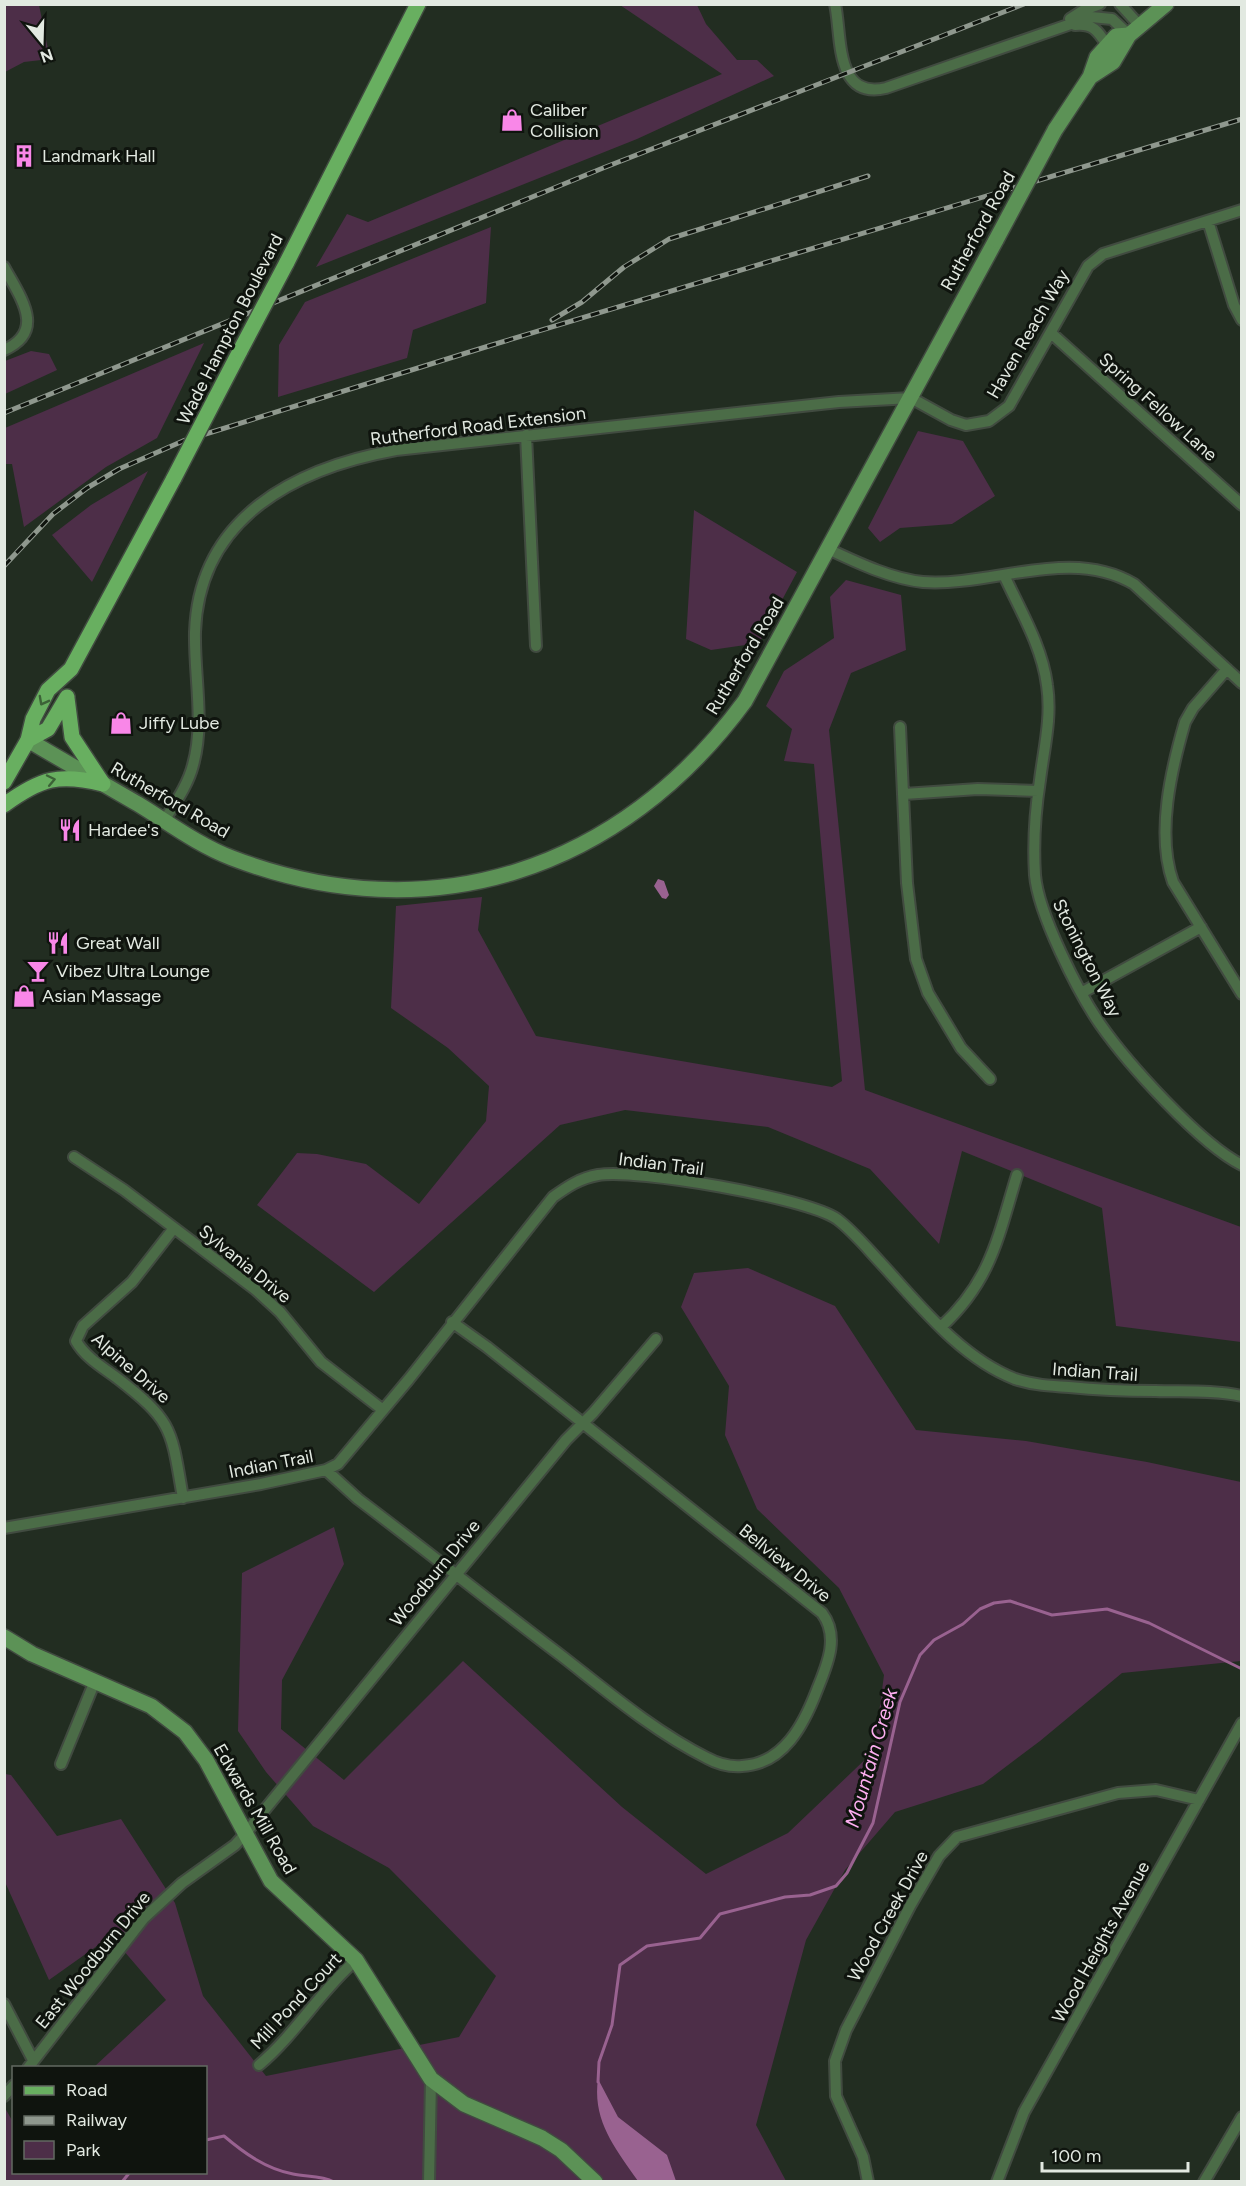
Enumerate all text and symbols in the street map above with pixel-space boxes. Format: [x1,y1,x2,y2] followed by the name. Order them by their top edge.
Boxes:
[12,12,72,72] north arrow
[38,45,56,67] text: N
[530,99,599,142] place label: Caliber Collision
[499,107,525,133] shop icon: Caliber Collision
[11,143,37,169] building icon: Landmark Hall
[42,145,156,167] place label: Landmark Hall
[936,167,1020,295] street label: Rutherford Road
[172,230,288,428] street label: Wade Hampton Boulevard
[982,265,1074,403] street label: Haven Reach Way
[1094,348,1222,466] street label: Spring Fellow Lane
[369,402,587,450] street label: Rutherford Road Extension
[701,593,789,719] street label: Rutherford Road
[39,694,50,705] one-way arrow
[108,710,134,736] shop icon: Jiffy Lube
[139,712,220,734] place label: Jiffy Lube
[107,757,233,843] street label: Rutherford Road
[46,774,56,787] one-way arrow
[57,817,83,843] restaurant icon: Hardee's
[88,819,159,841] place label: Hardee's
[1048,895,1127,1021] street label: Stonington Way
[45,930,71,956] restaurant icon: Great Wall
[76,932,160,954] place label: Great Wall
[25,958,51,984] bar icon: Vibez Ultra Lounge
[56,960,210,982] place label: Vibez Ultra Lounge
[11,983,37,1009] shop icon: Asian Massage
[42,985,161,1007] place label: Asian Massage
[617,1148,705,1180] street label: Indian Trail
[194,1220,296,1308] street label: Sylvania Drive
[87,1328,175,1408] street label: Alpine Drive
[1051,1358,1139,1386] street label: Indian Trail
[227,1445,315,1483] street label: Indian Trail
[385,1515,485,1631] street label: Woodburn Drive
[735,1519,836,1607] street label: Bellview Drive
[840,1684,903,1830] water label: Mountain Creek
[209,1740,301,1878] street label: Edwards Mill Road
[843,1847,933,1985] street label: Wood Creek Drive
[1047,1857,1155,2027] street label: Wood Heights Avenue
[31,1887,155,2033] street label: East Woodburn Drive
[246,1948,346,2054] street label: Mill Pond Court
[12,2066,207,2174] legend
[66,2079,107,2101] text: Road
[66,2109,128,2131] text: Railway
[1042,2135,1188,2173] scale bar
[66,2139,101,2161] text: Park
[1051,2145,1101,2167] text: 100 m

